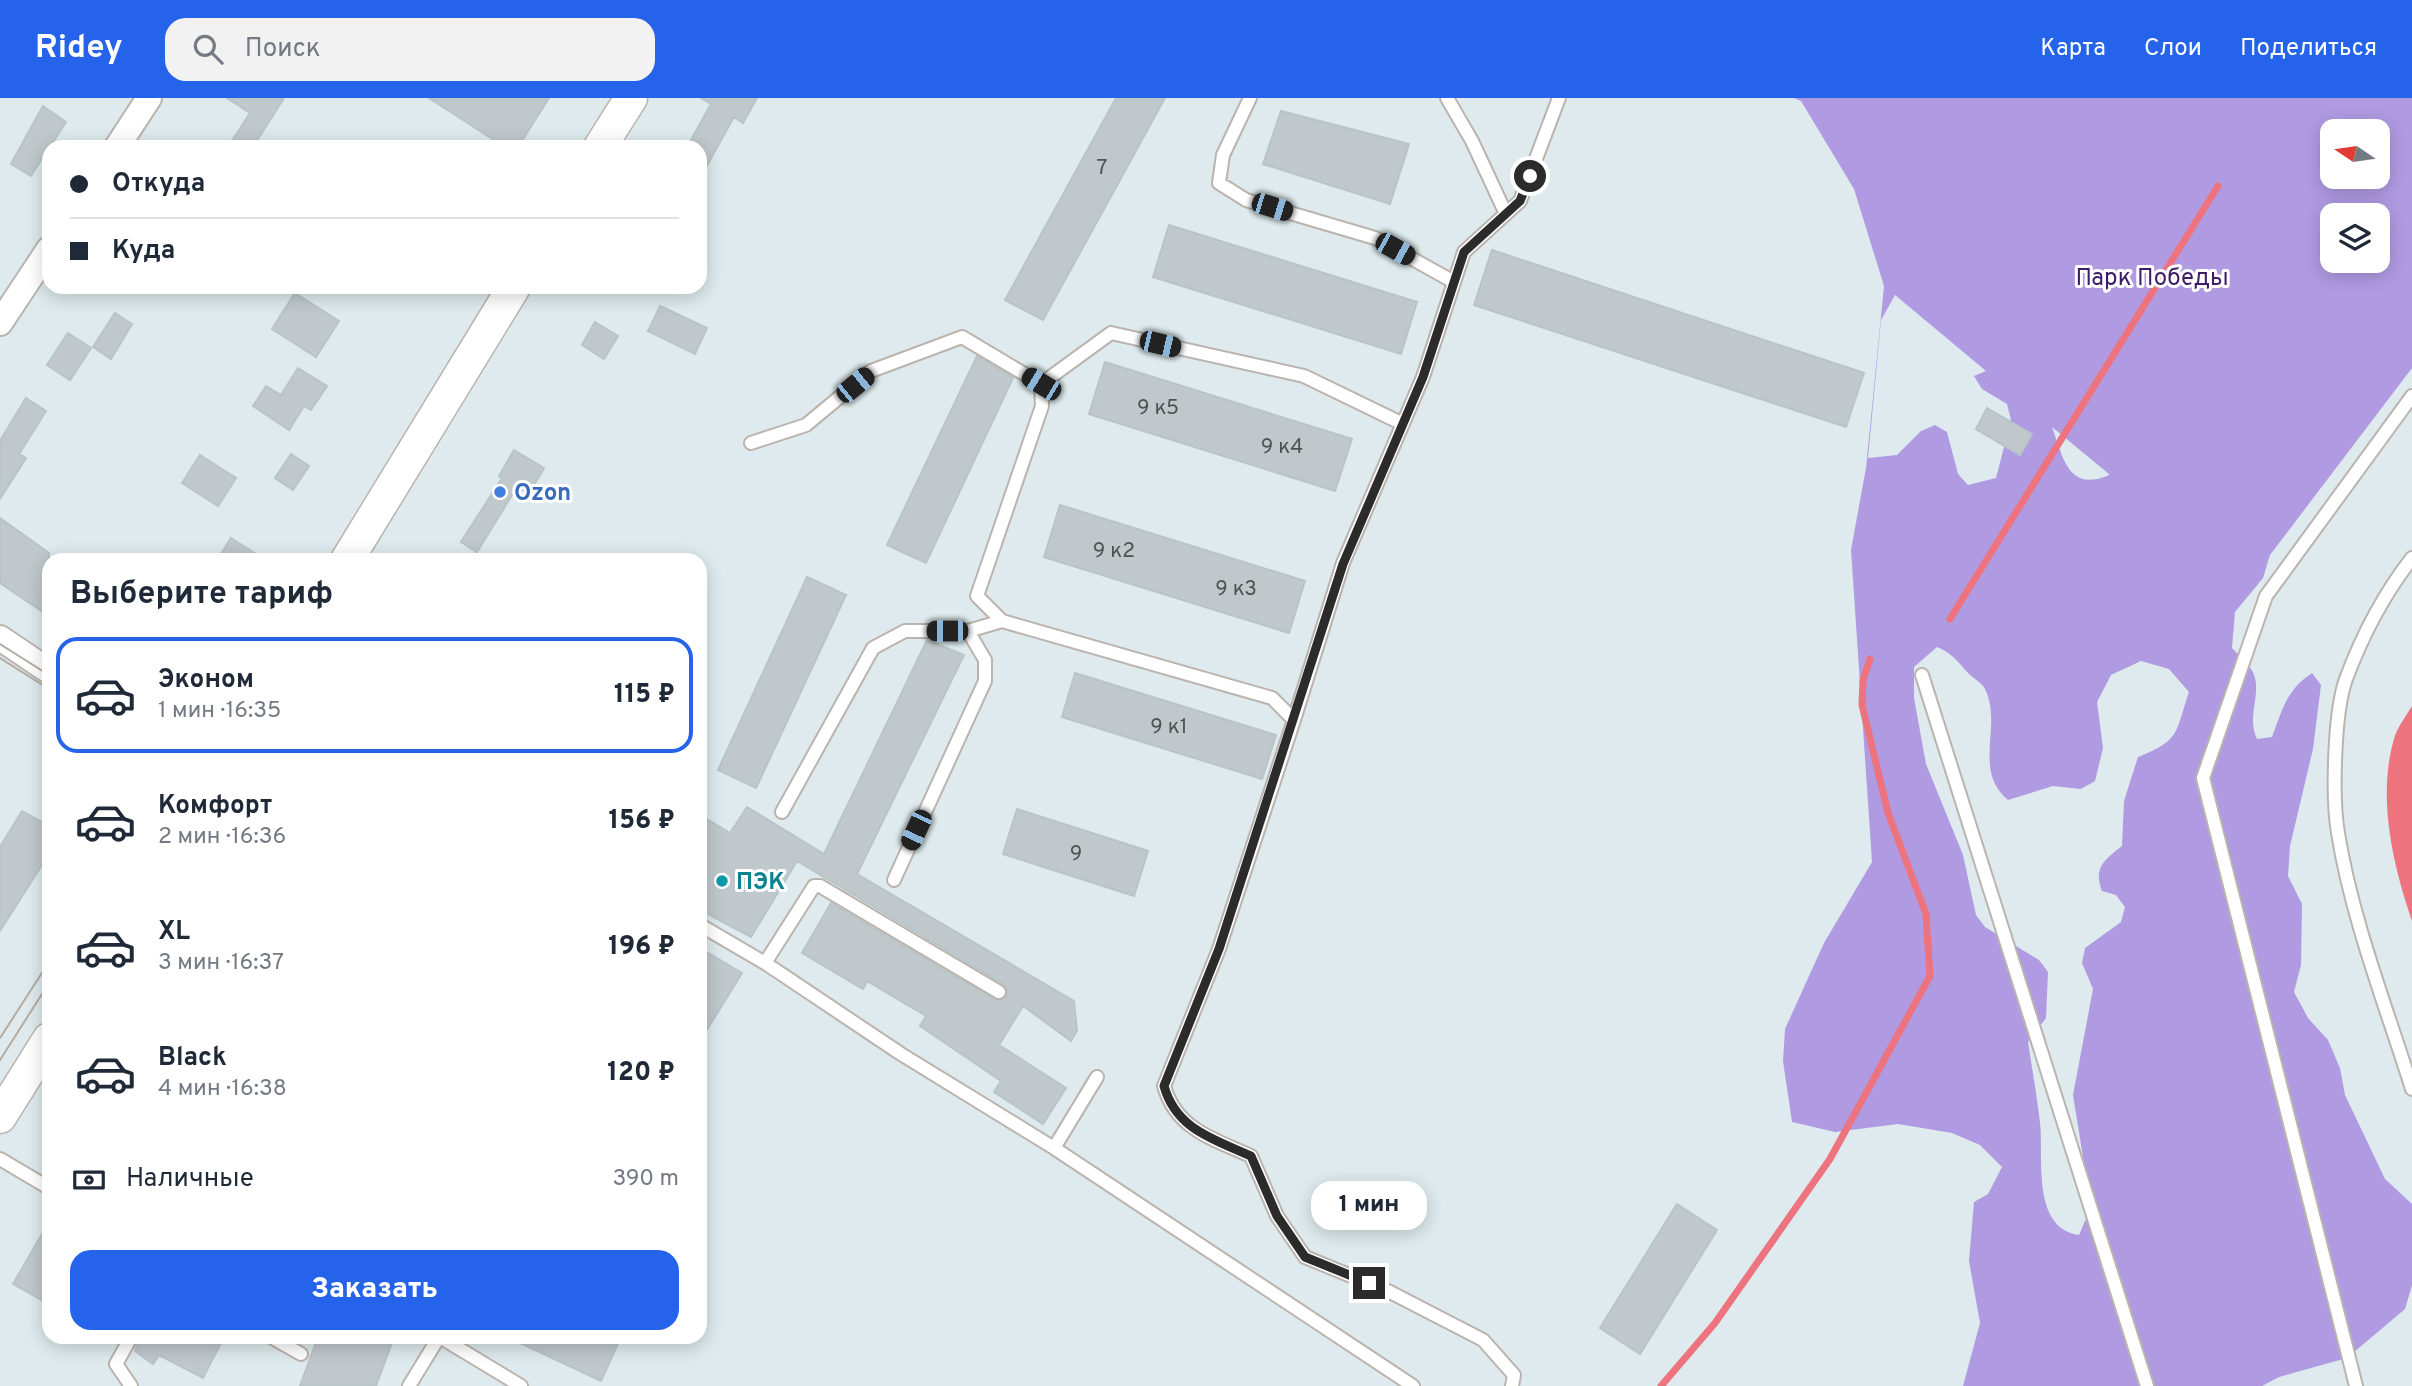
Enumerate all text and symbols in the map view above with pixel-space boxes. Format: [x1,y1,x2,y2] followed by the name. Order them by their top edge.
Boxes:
[165,18,655,81] search box
[35,28,123,70] text: Ridey
[189,30,227,68] icon: search
[245,33,321,66] text: Поиск
[2040,34,2106,64] text: Карта
[2144,34,2202,64] text: Слои
[2240,34,2377,64] text: Поделиться
[2320,119,2390,189] north arrow
[2320,119,2390,273] map controls
[1097,155,1108,182] house number: 7
[1514,160,1546,192] route start
[112,168,205,201] text: Откуда
[1249,191,1296,223] car
[2320,203,2390,273] button: layers
[1372,230,1419,268] car
[112,235,175,268] text: Куда
[2075,264,2229,294] park label: Парк Победы
[1138,329,1183,359] car
[833,364,878,406] car
[1018,364,1065,404] car
[1137,395,1179,422] house number: 9 к5
[1261,434,1303,461] house number: 9 к4
[514,479,571,509] place label: Ozon
[492,484,508,500] marker: Ozon
[1093,538,1135,565] house number: 9 к2
[70,575,333,615] text: Выберите тариф
[1215,576,1257,603] house number: 9 к3
[927,621,969,642] car
[74,664,137,727] icon: car
[158,664,254,697] text: Эконом
[614,679,675,712] text: 115 ₽
[158,697,281,726] text: 1 мин · 16:35
[1150,714,1188,741] house number: 9 к1
[74,790,137,853] icon: car
[158,790,272,823] text: Комфорт
[609,805,675,838] text: 156 ₽
[898,807,935,853] car
[158,823,286,852] text: 2 мин · 16:36
[1070,841,1082,868] house number: 9
[736,868,785,898] place label: ПЭК
[714,873,730,889] marker: ПЭК
[74,916,137,979] icon: car
[158,916,190,949] text: XL
[608,931,675,964] text: 196 ₽
[158,949,284,978] text: 3 мин · 16:37
[74,1042,137,1105] icon: car
[158,1042,227,1075] text: Black
[607,1057,675,1090] text: 120 ₽
[158,1075,287,1104] text: 4 мин · 16:38
[70,1161,108,1199] icon: cash
[126,1163,254,1196] text: Наличные
[612,1165,679,1194] text: 390 m
[1311,1182,1427,1230] callout: 1 мин
[1339,1191,1399,1220] text: 1 мин
[70,1250,679,1330] button: Заказать
[1353,1267,1385,1299] route end

